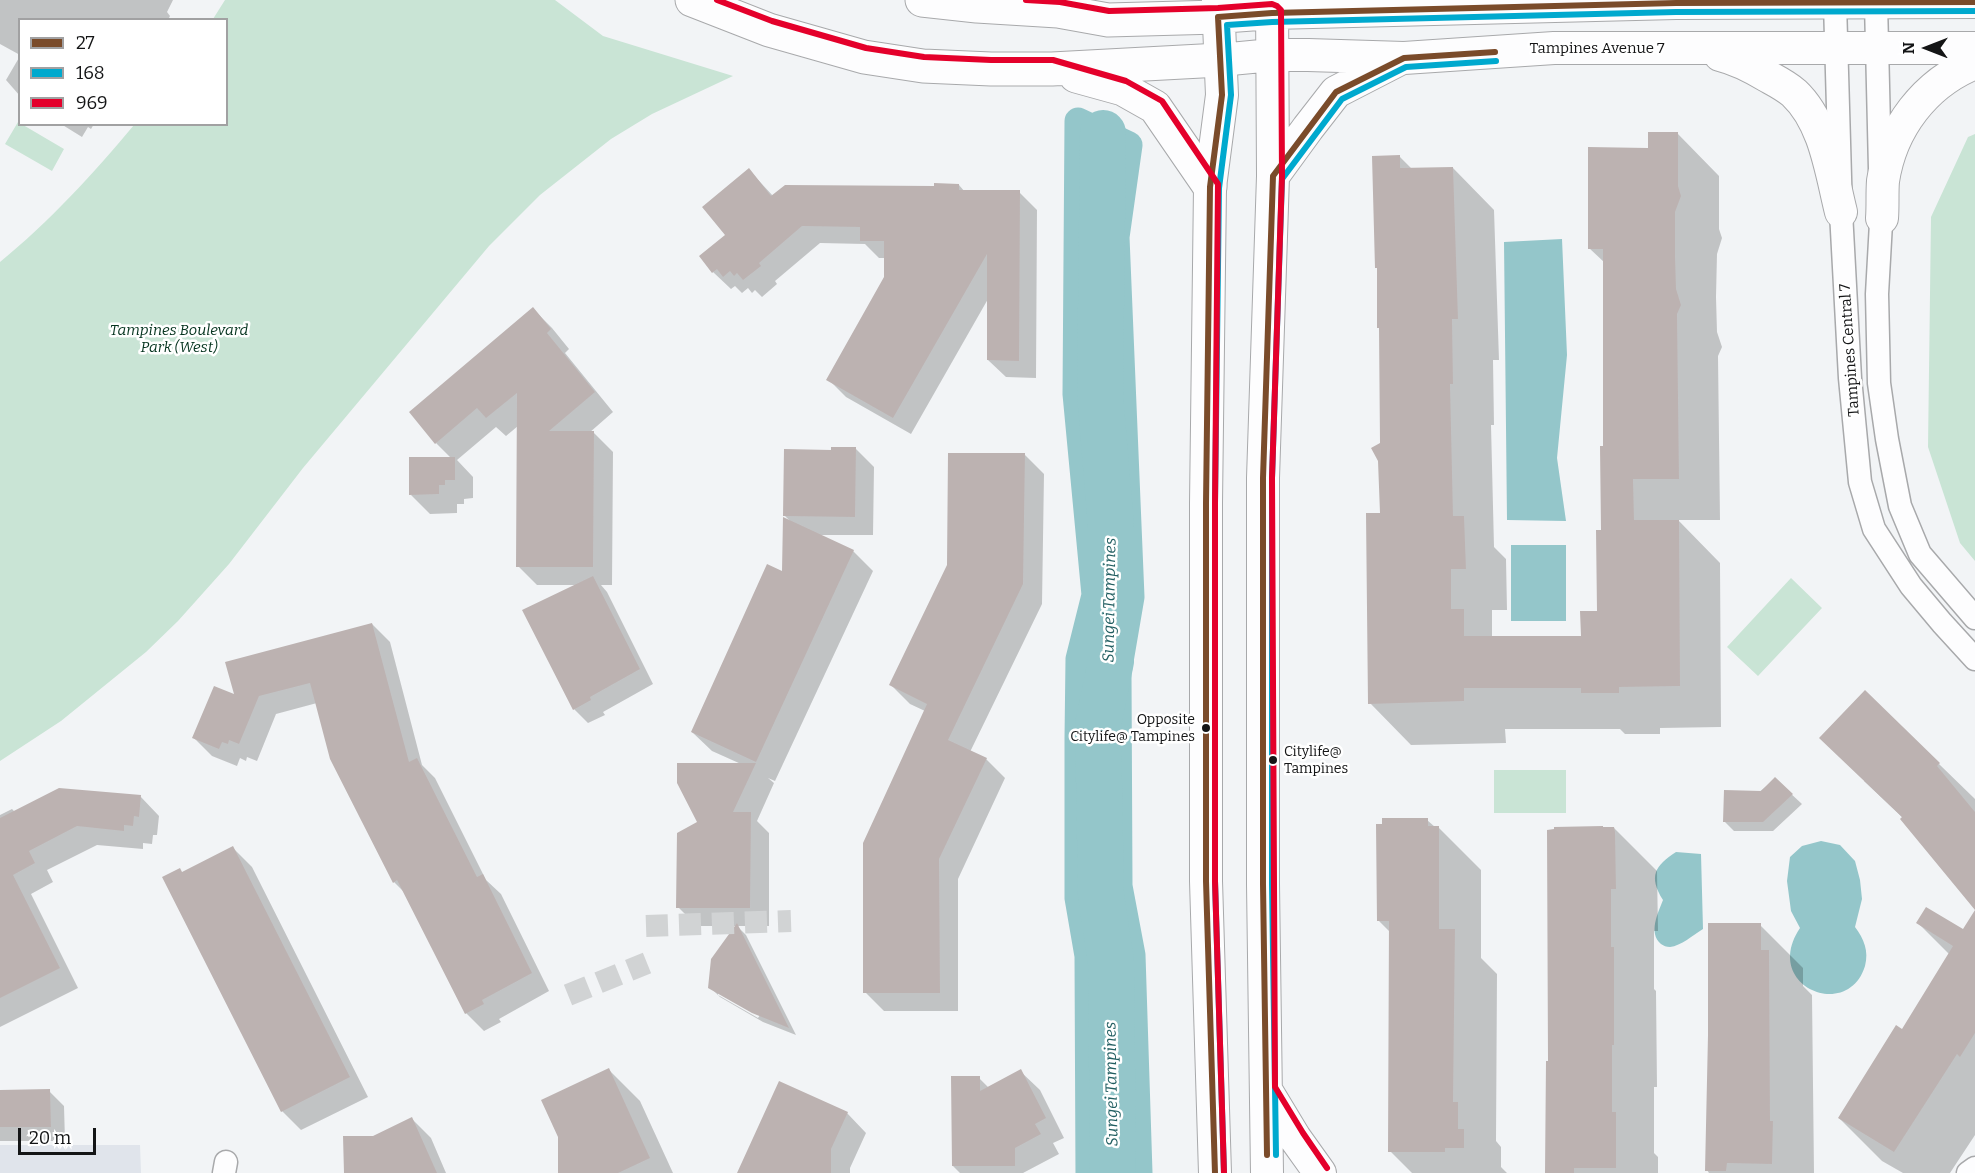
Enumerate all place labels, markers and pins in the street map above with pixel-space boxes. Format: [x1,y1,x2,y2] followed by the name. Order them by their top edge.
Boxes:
[1070,712,1195,744] place label: Opposite Citylife@ Tampines
[1200,722,1212,734] marker: Opposite Citylife@ Tampines
[1284,744,1348,776] place label: Citylife@ Tampines
[1267,754,1279,766] marker: Citylife@ Tampines

